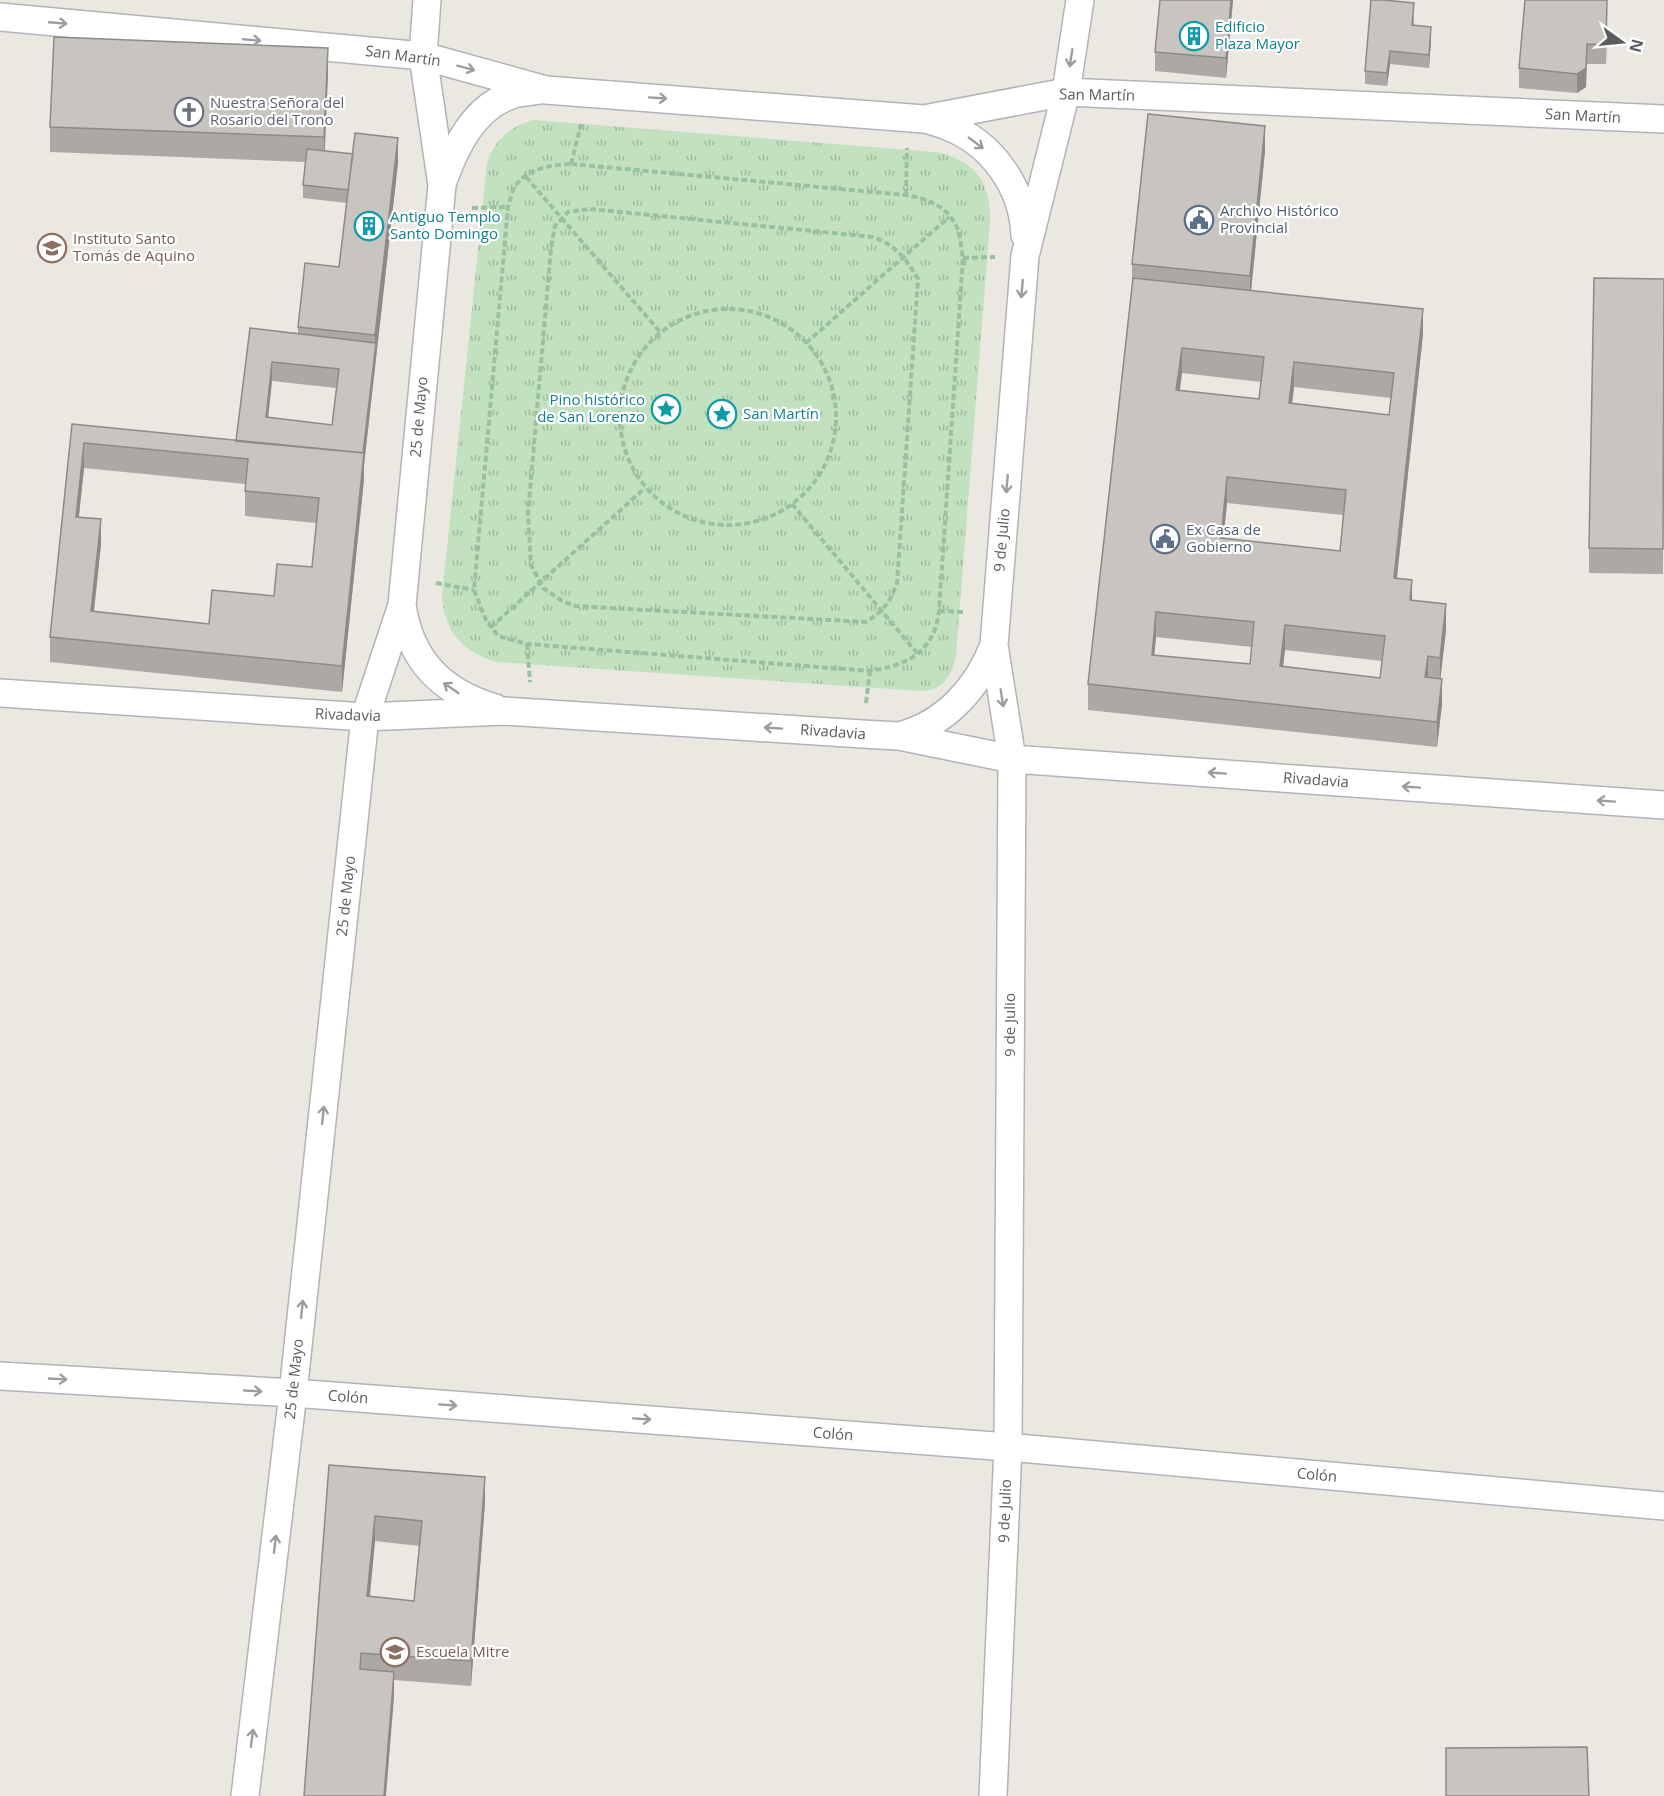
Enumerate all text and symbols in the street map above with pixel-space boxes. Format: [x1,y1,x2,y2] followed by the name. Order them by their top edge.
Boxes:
[1592,12,1652,72] north arrow
[1215,16,1300,53] place label: Edificio Plaza Mayor
[48,18,68,29] one-way arrow
[1178,20,1210,52] building icon: Edificio Plaza Mayor
[242,35,262,46] one-way arrow
[1624,37,1649,55] text: N
[364,40,442,70] street label: San Martín
[1065,47,1076,67] one-way arrow
[456,62,475,74] one-way arrow
[1059,83,1135,105] street label: San Martín
[210,92,344,129] place label: Nuestra Señora del Rosario del Trono
[647,93,667,104] one-way arrow
[173,96,205,128] church icon: Nuestra Señora del Rosario del Trono
[1545,103,1622,127] street label: San Martín
[968,136,984,149] one-way arrow
[1220,200,1339,237] place label: Archivo Histórico Provincial
[1183,204,1215,236] public building icon: Archivo Histórico Provincial
[390,206,501,243] place label: Antiguo Templo Santo Domingo
[353,210,385,242] building icon: Antiguo Templo Santo Domingo
[73,228,195,265] place label: Instituto Santo Tomás de Aquino
[36,232,68,264] school or university icon: Instituto Santo Tomás de Aquino
[1016,279,1027,299] one-way arrow
[405,376,431,458] street label: 25 de Mayo
[537,389,645,426] place label: Pino histórico de San Lorenzo
[650,393,682,425] place icon: Pino histórico de San Lorenzo
[706,398,738,430] place icon: San Martín
[743,403,819,423] place label: San Martín
[1001,473,1012,493] one-way arrow
[988,507,1014,573] street label: 9 de Julio
[1186,519,1261,556] place label: Ex Casa de Gobierno
[1149,523,1181,555] public building icon: Ex Casa de Gobierno
[444,682,460,694] one-way arrow
[997,688,1008,708] one-way arrow
[315,703,381,725] street label: Rivadavia
[799,719,867,743] street label: Rivadavia
[763,722,783,733] one-way arrow
[1207,767,1227,778] one-way arrow
[1282,767,1350,791] street label: Rivadavia
[1402,781,1422,792] one-way arrow
[1596,795,1616,806] one-way arrow
[331,855,359,937] street label: 25 de Mayo
[999,993,1019,1057] street label: 9 de Julio
[318,1106,329,1125] one-way arrow
[297,1299,308,1319] one-way arrow
[279,1338,307,1420] street label: 25 de Mayo
[48,1374,68,1385] one-way arrow
[243,1385,263,1396] one-way arrow
[327,1385,369,1407] street label: Colón
[437,1399,457,1410] one-way arrow
[632,1414,651,1425] one-way arrow
[812,1422,854,1444] street label: Colón
[1296,1462,1338,1486] street label: Colón
[993,1479,1015,1543] street label: 9 de Julio
[270,1535,281,1555] one-way arrow
[379,1636,411,1668] school or university icon: Escuela Mitre
[416,1641,510,1661] place label: Escuela Mitre
[247,1728,258,1748] one-way arrow

